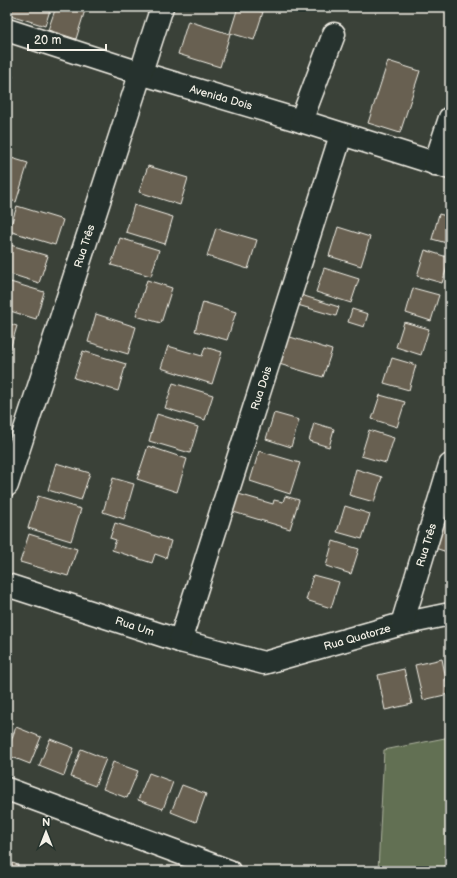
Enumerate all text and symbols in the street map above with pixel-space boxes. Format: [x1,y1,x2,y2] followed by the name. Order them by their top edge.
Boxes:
[28,26,106,52] scale bar
[34,33,61,48] text: 20 m
[188,82,254,113] street label: Avenida Dois
[71,222,98,269] street label: Rua Três
[248,364,275,412] street label: Rua Dois
[414,521,439,568] street label: Rua Três
[114,614,156,639] street label: Rua Um
[322,622,393,653] street label: Rua Quatorze
[26,812,66,852] north arrow
[42,816,50,829] text: N

